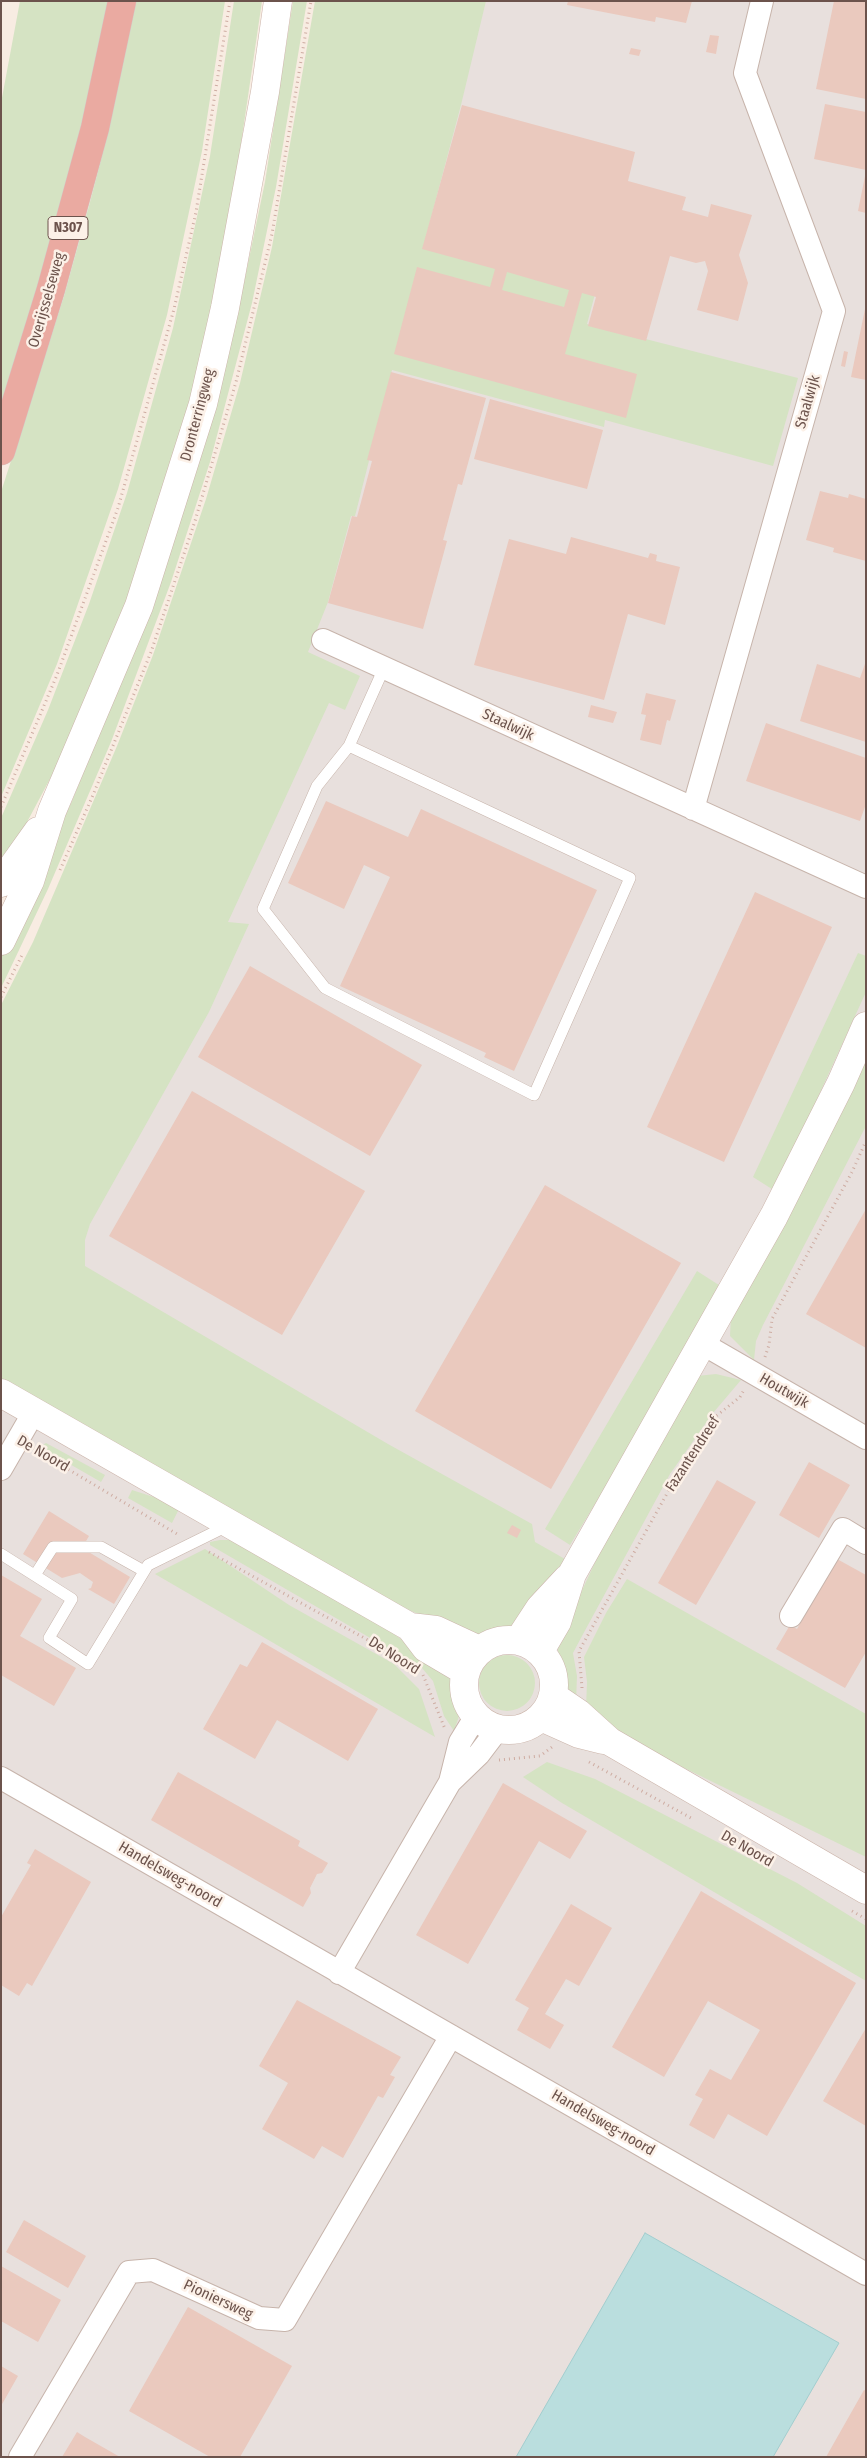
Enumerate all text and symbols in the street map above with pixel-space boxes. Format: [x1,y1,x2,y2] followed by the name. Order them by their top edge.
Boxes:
[48,217,88,240] road number: N307
[25,250,69,350] street label: Overijsselseweg
[177,367,219,463] street label: Dronterringweg
[792,373,824,431] street label: Staalwijk
[479,705,537,745] street label: Staalwijk
[756,1370,812,1412] street label: Houtwijk
[662,1413,724,1495] street label: Fazantendreef
[14,1432,72,1476] street label: De Noord
[365,1633,423,1679] street label: De Noord
[718,1827,776,1871] street label: De Noord
[115,1838,225,1912] street label: Handelsweg-noord
[548,2086,658,2160] street label: Handelsweg-noord
[181,2276,255,2324] street label: Pioniersweg

